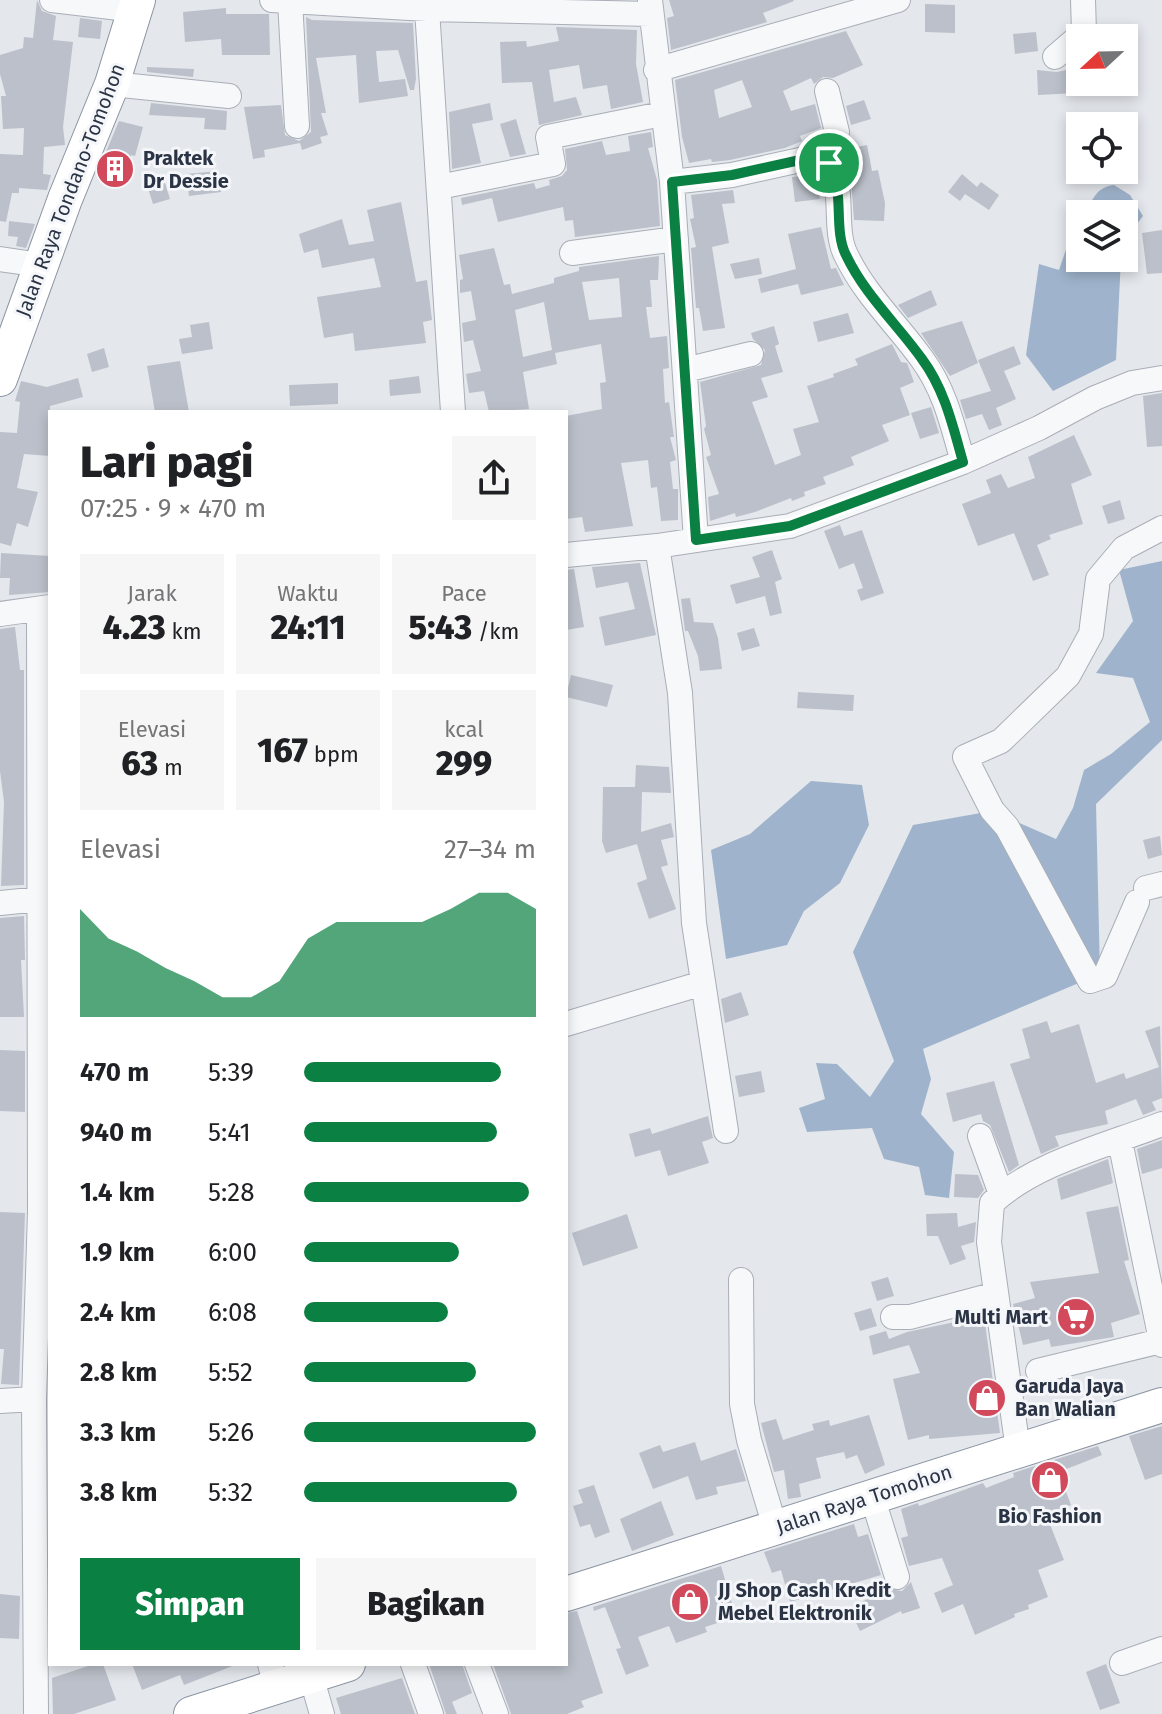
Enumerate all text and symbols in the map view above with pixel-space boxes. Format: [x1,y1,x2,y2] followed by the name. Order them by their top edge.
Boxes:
[1066,24,1138,96] north arrow
[1066,24,1138,272] map controls
[11,60,129,320] street label: Jalan Raya Tondano-Tomohon
[1066,112,1138,184] button: locate
[795,129,863,197] pin
[807,141,851,185] icon: arrive
[143,146,229,193] place label: Praktek Dr Dessie
[94,148,136,190] building icon: Praktek Dr Dessie
[1066,200,1138,272] button: layers
[80,436,254,489] text: Lari pagi
[452,436,536,520] button: share
[80,493,266,524] text: 07:25 · 9 × 470 m
[127,580,177,607] text: Jarak
[277,580,339,607] text: Waktu
[441,580,487,607] text: Pace
[102,607,166,648] text: 4.23
[271,607,345,648] text: 24:11
[409,607,472,648] text: 5:43
[166,618,202,645] text: km
[472,618,519,645] text: /km
[118,716,186,743] text: Elevasi
[444,716,484,743] text: kcal
[257,730,308,771] text: 167
[308,741,359,768] text: bpm
[121,743,158,784] text: 63
[436,743,492,784] text: 299
[158,754,183,781] text: m
[80,834,161,865] text: Elevasi
[444,834,536,865] text: 27–34 m
[80,1057,149,1088] text: 470 m
[208,1057,254,1088] text: 5:39
[80,1117,152,1148] text: 940 m
[208,1117,251,1148] text: 5:41
[80,1177,155,1208] text: 1.4 km
[208,1177,254,1208] text: 5:28
[80,1237,155,1268] text: 1.9 km
[208,1237,257,1268] text: 6:00
[1055,1296,1097,1338] supermarket icon: Multi Mart
[80,1297,156,1328] text: 2.4 km
[208,1297,257,1328] text: 6:08
[954,1305,1048,1329] place label: Multi Mart
[80,1357,157,1388] text: 2.8 km
[208,1357,253,1388] text: 5:52
[1015,1374,1124,1421] place label: Garuda Jaya Ban Walian
[966,1377,1008,1419] shop icon: Garuda Jaya Ban Walian
[80,1417,156,1448] text: 3.3 km
[208,1417,254,1448] text: 5:26
[773,1459,955,1539] street label: Jalan Raya Tomohon
[1029,1459,1071,1501] shop icon: Bio Fashion
[80,1477,157,1508] text: 3.8 km
[208,1477,253,1508] text: 5:32
[998,1504,1102,1528] place label: Bio Fashion
[80,1558,300,1650] button: Simpan
[316,1558,536,1650] button: Bagikan
[717,1578,892,1625] place label: JJ Shop Cash Kredit Mebel Elektronik
[669,1581,711,1623] shop icon: JJ Shop Cash Kredit Mebel Elektronik

